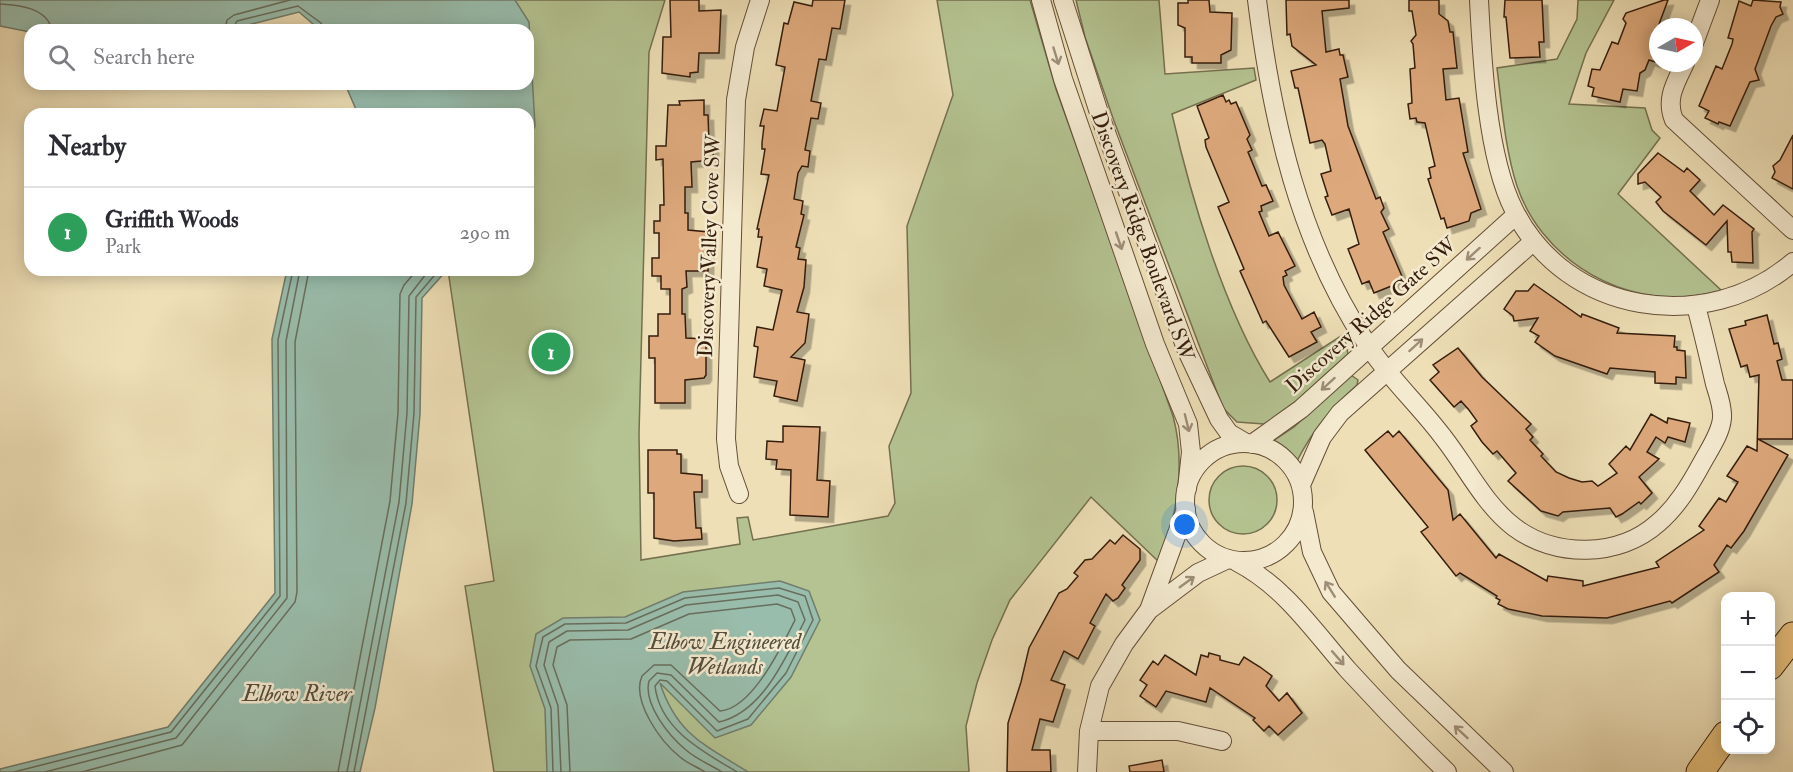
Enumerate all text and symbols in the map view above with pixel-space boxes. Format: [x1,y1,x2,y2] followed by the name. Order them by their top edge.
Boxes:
[1649,18,1703,72] north arrow
[24,24,534,90] search box
[45,41,78,74] icon: search
[93,43,195,71] text: Search here
[1051,46,1062,65] one-way arrow
[1085,108,1201,365] street label: Discovery Ridge Boulevard SW
[48,131,126,163] text: Nearby
[692,134,727,358] street label: Discovery Valley Cove SW
[105,206,239,234] text: Griffith Woods
[64,220,71,245] text: 1
[460,220,510,245] text: 290 m
[1115,231,1126,250] one-way arrow
[1280,231,1463,399] street label: Discovery Ridge Gate SW
[105,234,141,259] text: Park
[1466,247,1481,261] one-way arrow
[532,330,570,374] pin: 1
[1408,338,1423,352] one-way arrow
[1320,377,1335,391] one-way arrow
[1182,414,1194,433] one-way arrow
[1170,510,1199,539] your location
[1179,575,1195,588] one-way arrow
[1323,580,1336,597] one-way arrow
[1721,592,1775,754] map controls
[1721,592,1775,646] button: +
[647,628,803,681] water label: Elbow Engineered Wetlands
[1721,646,1775,700] button: −
[1331,650,1345,665] one-way arrow
[241,680,353,708] water label: Elbow River
[1721,700,1775,754] button: locate
[1454,726,1469,740] one-way arrow

